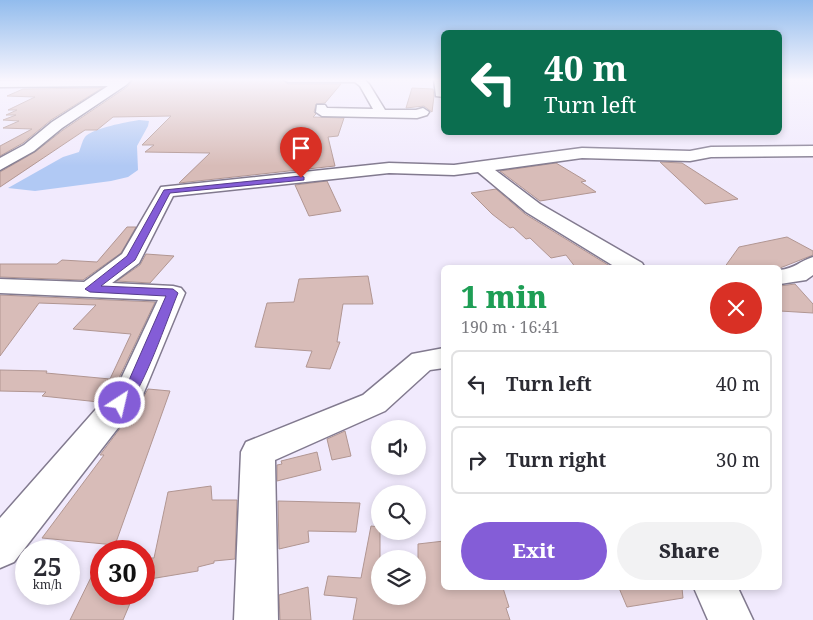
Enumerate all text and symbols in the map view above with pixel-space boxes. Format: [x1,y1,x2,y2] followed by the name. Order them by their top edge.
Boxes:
[544,44,627,91] text: 40 m
[461,50,526,115] icon: left
[544,89,636,119] text: Turn left
[280,127,322,178] pin
[287,134,315,162] icon: arrive
[461,276,547,317] text: 1 min
[710,282,762,334] button: close
[461,316,560,338] text: 190 m · 16:41
[463,370,491,398] icon: left
[506,371,592,397] text: Turn left
[716,371,760,397] text: 40 m
[93,376,145,428] position arrow
[371,420,426,605] map controls
[371,420,426,475] button: sound
[463,446,491,474] icon: right
[506,447,606,473] text: Turn right
[716,447,760,473] text: 30 m
[371,485,426,540] button: search
[461,522,607,580] button: Exit
[617,522,762,580] button: Share
[90,540,155,605] speed limit sign: 30
[33,549,62,583] text: 25
[371,550,426,605] button: layers
[33,576,62,593] text: km/h

